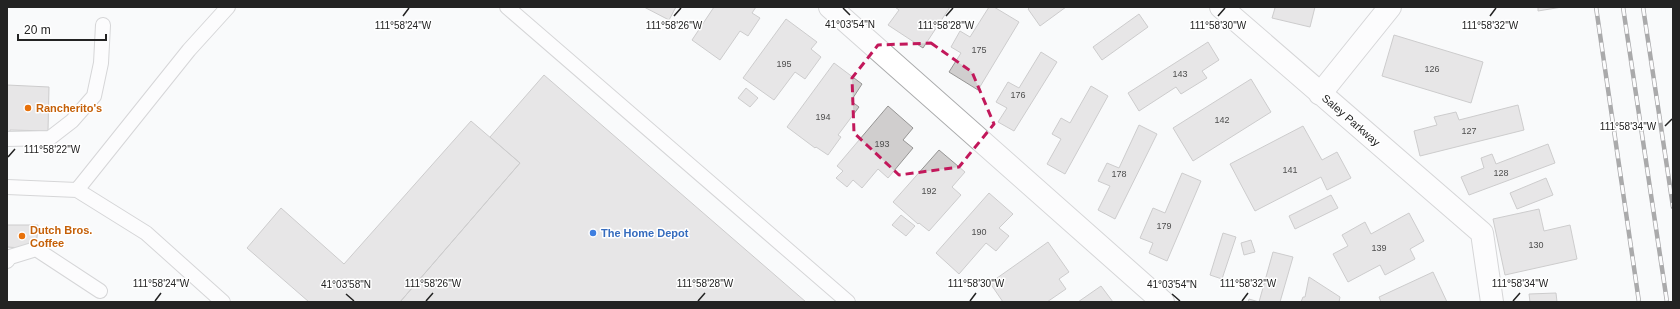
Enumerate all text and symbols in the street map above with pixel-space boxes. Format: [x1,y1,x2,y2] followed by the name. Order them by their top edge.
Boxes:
[18,16,106,42] scale bar
[825,19,875,30] text: 41°03'54"N
[375,20,432,31] text: 111°58'24"W
[646,20,703,31] text: 111°58'26"W
[918,20,975,31] text: 111°58'28"W
[1190,20,1247,31] text: 111°58'30"W
[1462,20,1519,31] text: 111°58'32"W
[24,23,51,37] text: 20 m
[971,45,987,55] house number: 175
[776,59,792,69] house number: 195
[1424,64,1440,74] house number: 126
[1172,69,1188,79] house number: 143
[1010,90,1026,100] house number: 176
[1320,92,1383,149] street label: Saley Parkway
[36,102,102,114] place label: Rancherito's
[23,103,33,113] marker: Rancherito's
[815,112,831,122] house number: 194
[1214,115,1230,125] house number: 142
[1600,121,1657,132] text: 111°58'34"W
[1461,126,1477,136] house number: 127
[874,139,890,149] house number: 193
[24,144,81,155] text: 111°58'22"W
[1282,165,1298,175] house number: 141
[1493,168,1509,178] house number: 128
[1111,169,1127,179] house number: 178
[921,186,937,196] house number: 192
[1156,221,1172,231] house number: 179
[30,224,92,249] place label: Dutch Bros. Coffee
[601,227,689,239] place label: The Home Depot
[971,227,987,237] house number: 190
[588,228,598,238] marker: The Home Depot
[17,231,27,241] marker: Dutch Bros. Coffee
[1528,240,1544,250] house number: 130
[1371,243,1387,253] house number: 139
[133,278,190,289] text: 111°58'24"W
[405,278,462,289] text: 111°58'26"W
[677,278,734,289] text: 111°58'28"W
[948,278,1005,289] text: 111°58'30"W
[1220,278,1277,289] text: 111°58'32"W
[1492,278,1549,289] text: 111°58'34"W
[321,279,371,290] text: 41°03'58"N
[1147,279,1197,290] text: 41°03'54"N

